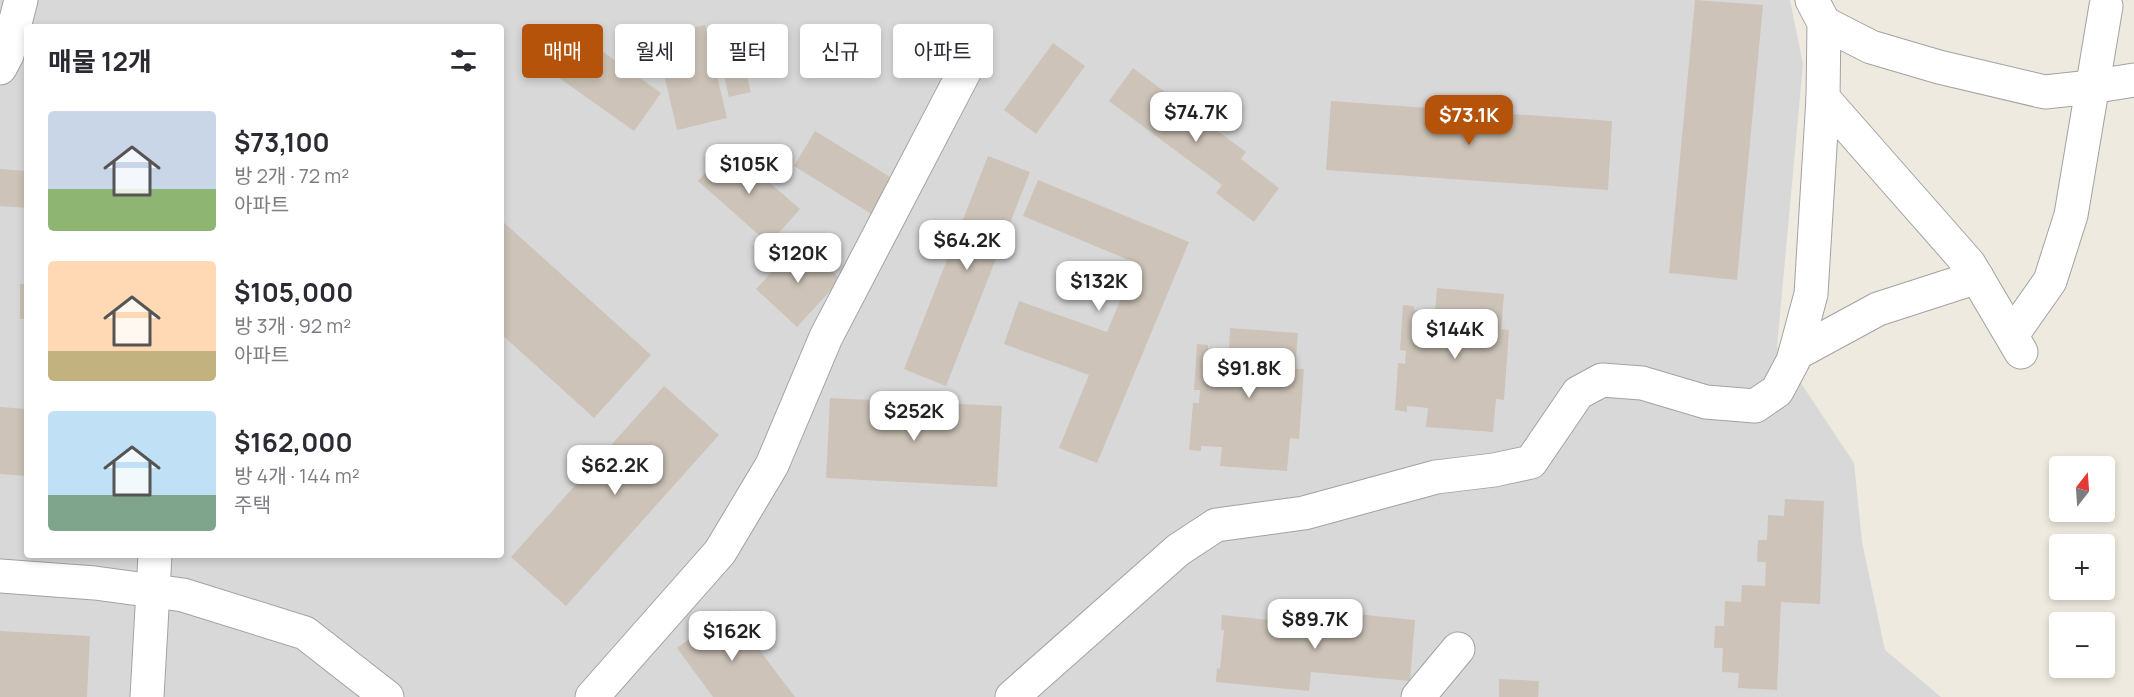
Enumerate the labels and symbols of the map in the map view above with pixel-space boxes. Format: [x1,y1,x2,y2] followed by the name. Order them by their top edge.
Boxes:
[1147,92,1245,143] pin: $74.7K
[1420,95,1518,146] pin: $73.1K
[707,144,791,195] pin: $105K
[918,220,1016,271] pin: $64.2K
[756,233,840,284] pin: $120K
[1057,261,1141,312] pin: $132K
[1413,309,1497,360] pin: $144K
[1200,348,1298,399] pin: $91.8K
[872,391,956,442] pin: $252K
[566,445,664,496] pin: $62.2K
[2049,456,2115,522] north arrow
[1266,599,1364,650] pin: $89.7K
[690,611,774,662] pin: $162K

